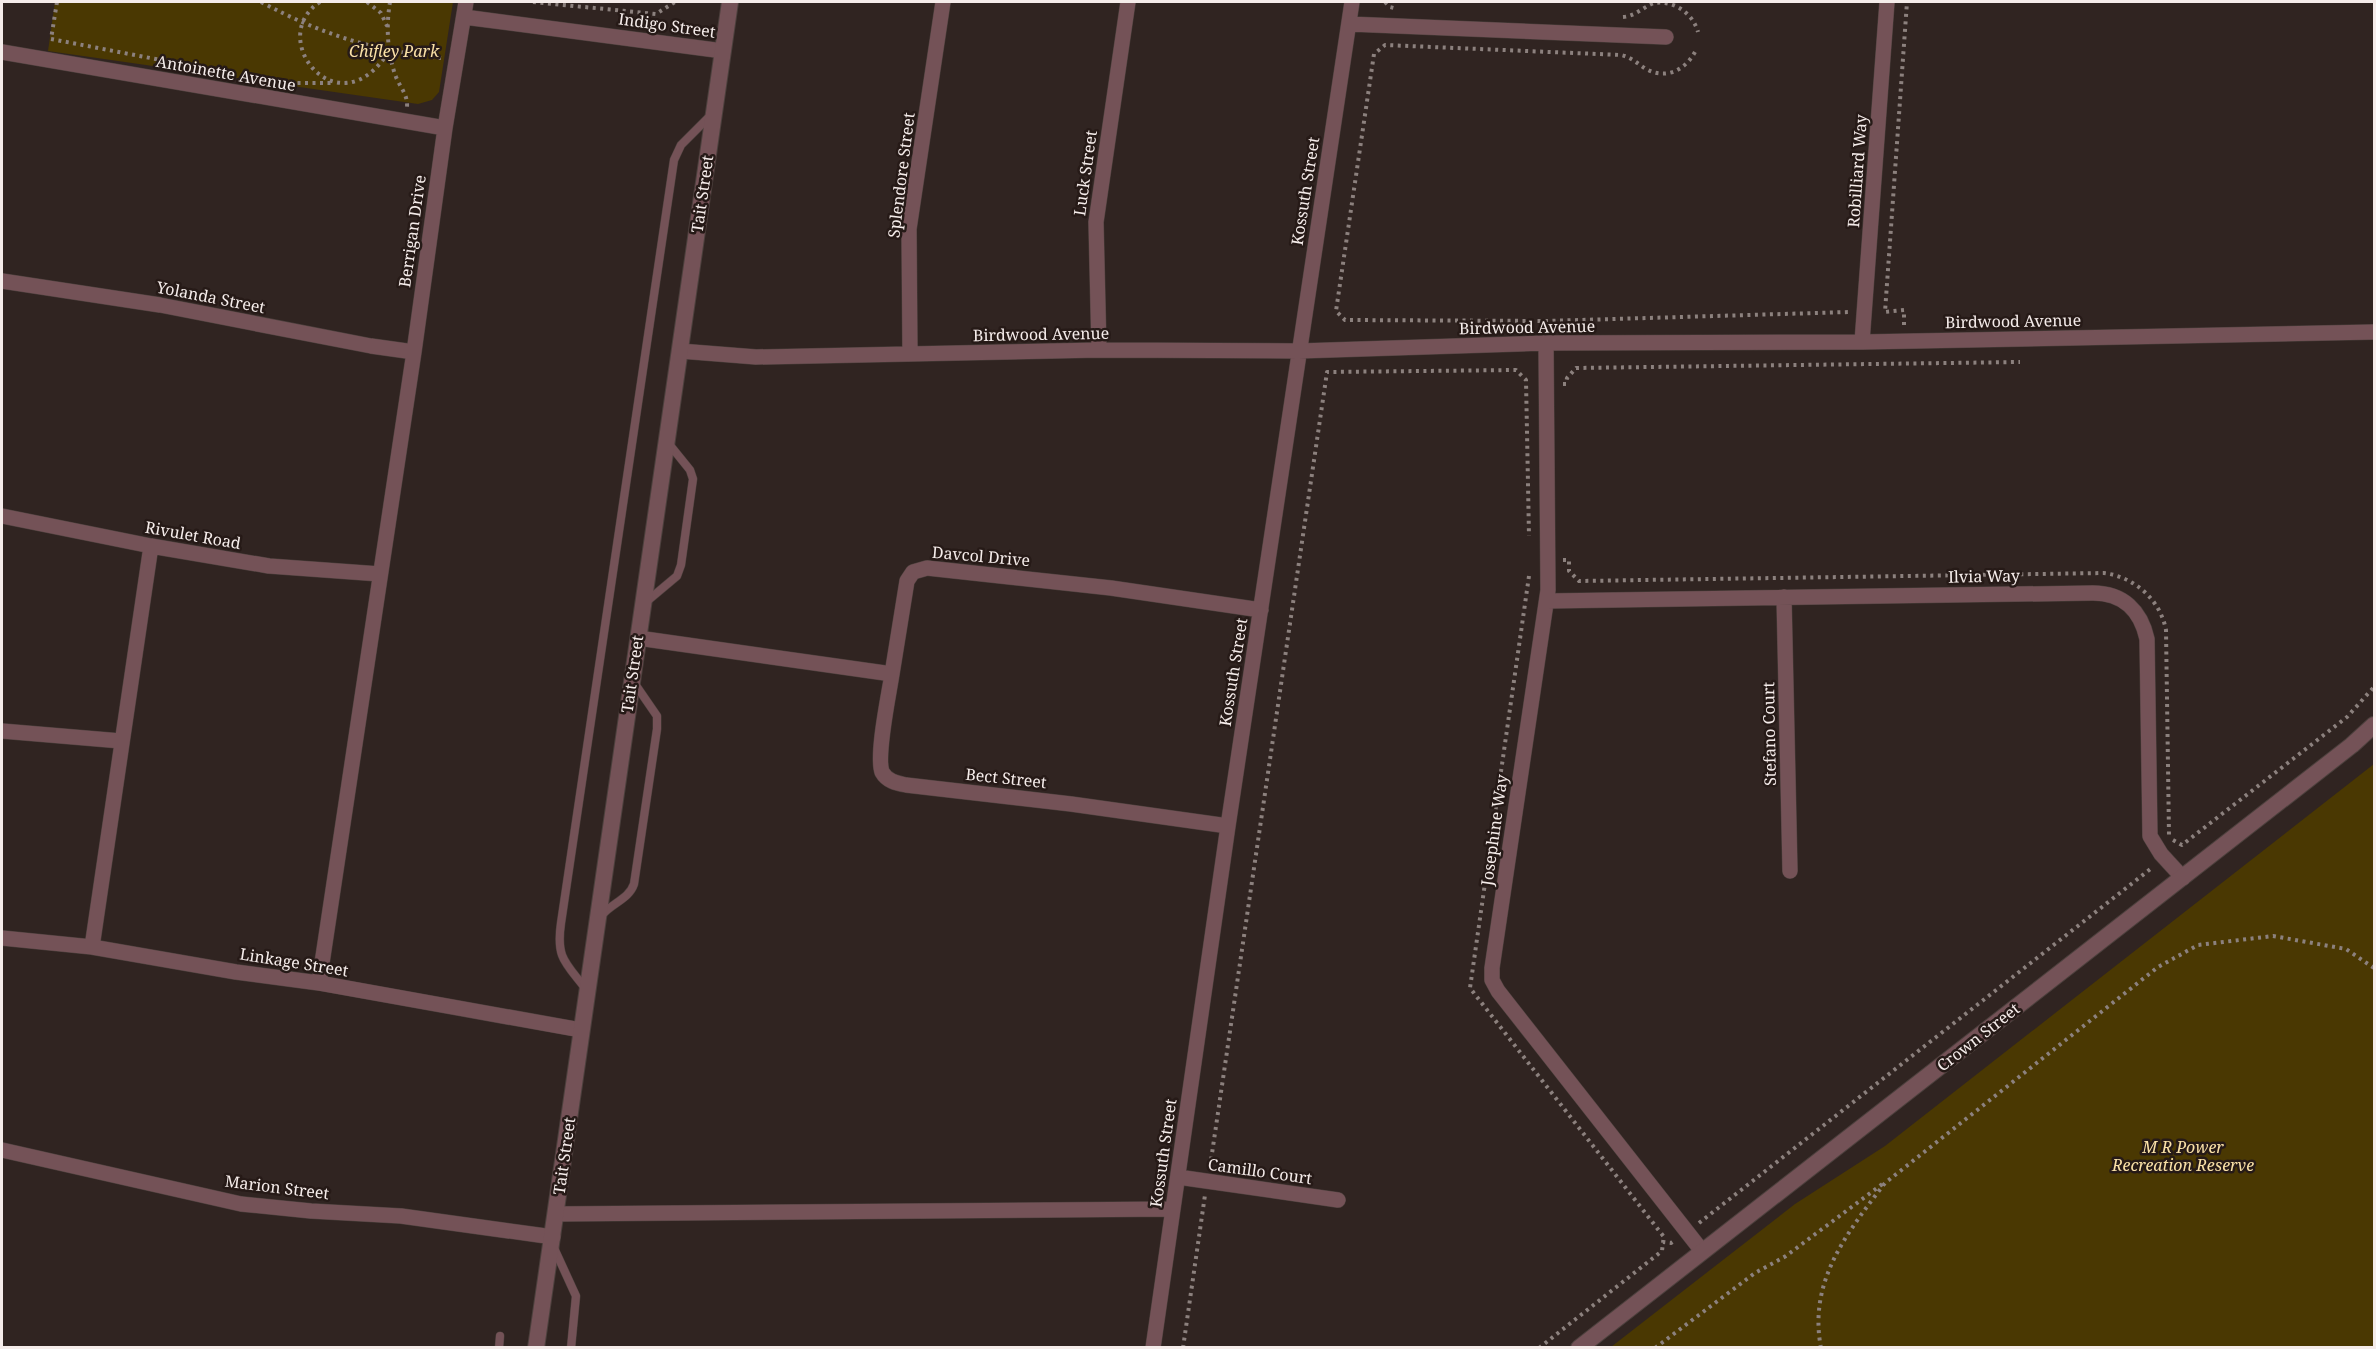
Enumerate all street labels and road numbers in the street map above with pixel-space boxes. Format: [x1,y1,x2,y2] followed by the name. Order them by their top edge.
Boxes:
[617,7,717,43] street label: Indigo Street
[154,50,298,96] street label: Antoinette Avenue
[882,111,920,239] street label: Splendore Street
[1842,113,1872,228] street label: Robilliard Way
[1068,128,1102,217] street label: Luck Street
[1286,135,1324,247] street label: Kossuth Street
[686,154,718,234] street label: Tait Street
[393,173,431,289] street label: Berrigan Drive
[154,276,267,318] street label: Yolanda Street
[1945,309,2081,333] street label: Birdwood Avenue
[1459,315,1595,339] street label: Birdwood Avenue
[973,322,1109,346] street label: Birdwood Avenue
[143,516,243,554] street label: Rivulet Road
[931,541,1031,571] street label: Davcol Drive
[1948,564,2021,588] street label: Ilvia Way
[1214,616,1252,728] street label: Kossuth Street
[616,634,648,714] street label: Tait Street
[1757,681,1781,786] street label: Stefano Court
[964,763,1048,793] street label: Bect Street
[1475,772,1513,888] street label: Josephine Way
[238,943,350,982] street label: Linkage Street
[1932,997,2024,1076] street label: Crown Street
[1145,1097,1182,1209] street label: Kossuth Street
[548,1116,580,1196] street label: Tait Street
[1207,1153,1314,1189] street label: Camillo Court
[224,1170,331,1204] street label: Marion Street

